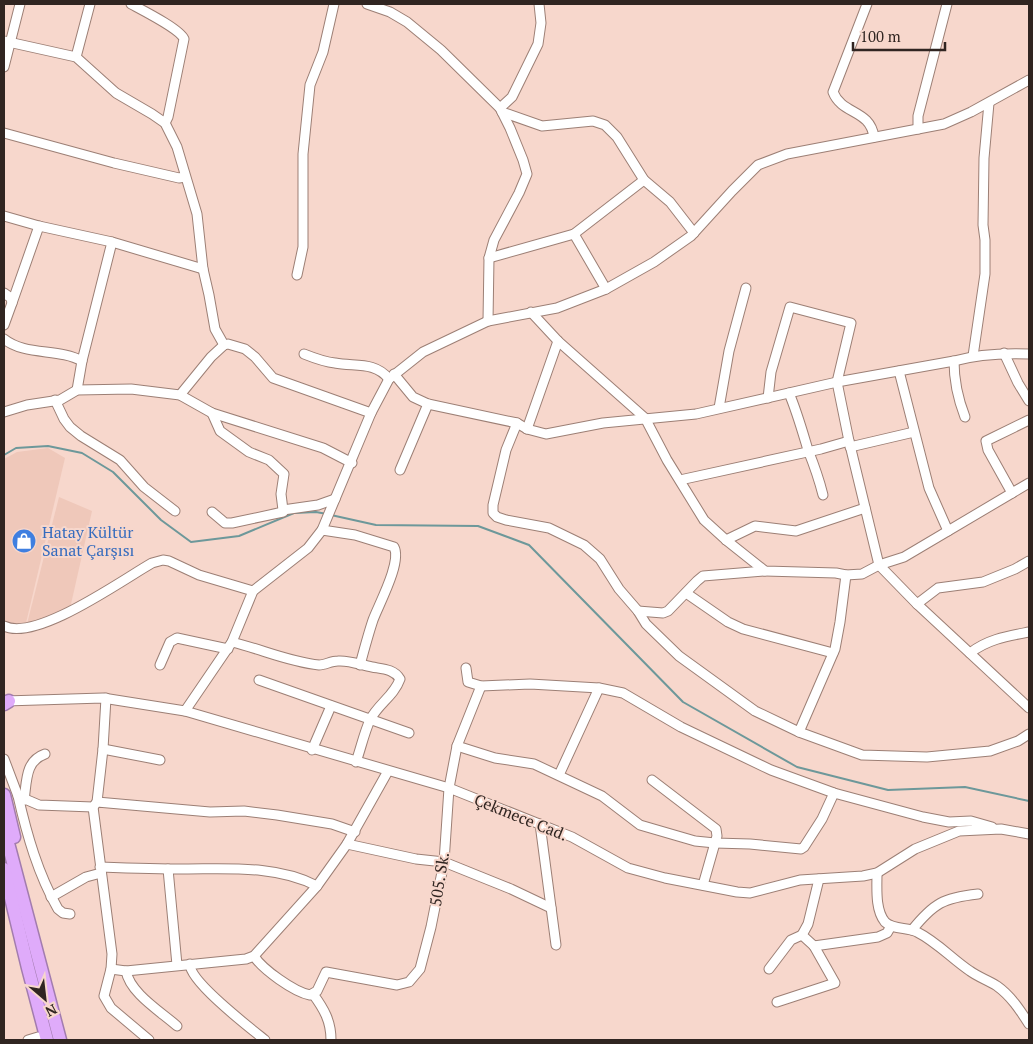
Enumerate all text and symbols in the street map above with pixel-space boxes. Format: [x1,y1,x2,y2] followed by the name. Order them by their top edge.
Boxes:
[853,20,946,52] scale bar
[860,26,901,46] text: 100 m
[42,521,135,561] place label: Hatay Kültür Sanat Çarşısı
[11,528,37,554] shop icon: Hatay Kültür Sanat Çarşısı
[471,788,571,846] street label: Çekmece Cad.
[424,850,454,908] street label: 505. Sk.
[20,974,70,1024] north arrow
[42,1000,60,1022] text: N

